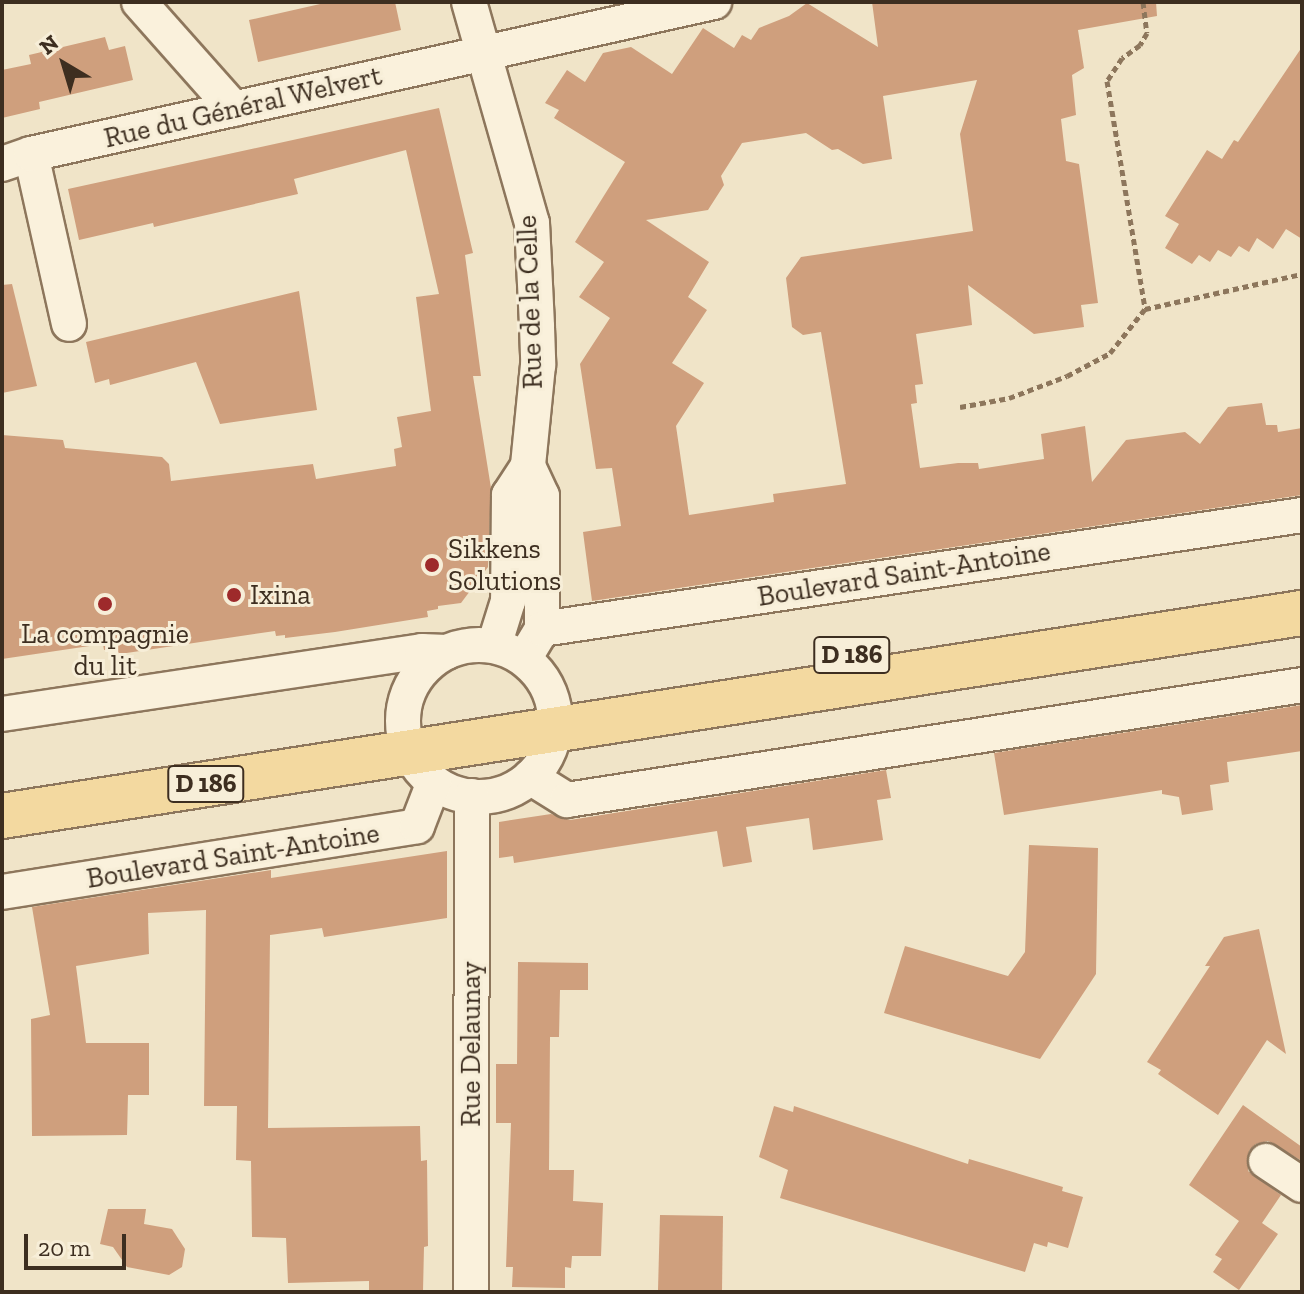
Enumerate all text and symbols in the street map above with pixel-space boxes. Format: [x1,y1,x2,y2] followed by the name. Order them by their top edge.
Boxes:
[24,24,104,104] north arrow
[34,29,64,60] text: N
[100,59,386,155] street label: Rue du Général Welvert
[510,214,550,390] street label: Rue de la Celle
[448,532,561,598] place label: Sikkens Solutions
[755,534,1053,614] street label: Boulevard Saint-Antoine
[423,556,441,574] marker: Sikkens Solutions
[250,578,311,612] place label: Ixina
[225,586,243,604] marker: Ixina
[96,595,114,613] marker: La compagnie du lit
[21,617,189,683] place label: La compagnie du lit
[812,633,892,677] road number: D 186
[166,762,246,806] road number: D 186
[84,816,382,896] street label: Boulevard Saint-Antoine
[454,961,488,1127] street label: Rue Delaunay
[28,1218,130,1268] scale bar
[38,1233,90,1262] text: 20 m

